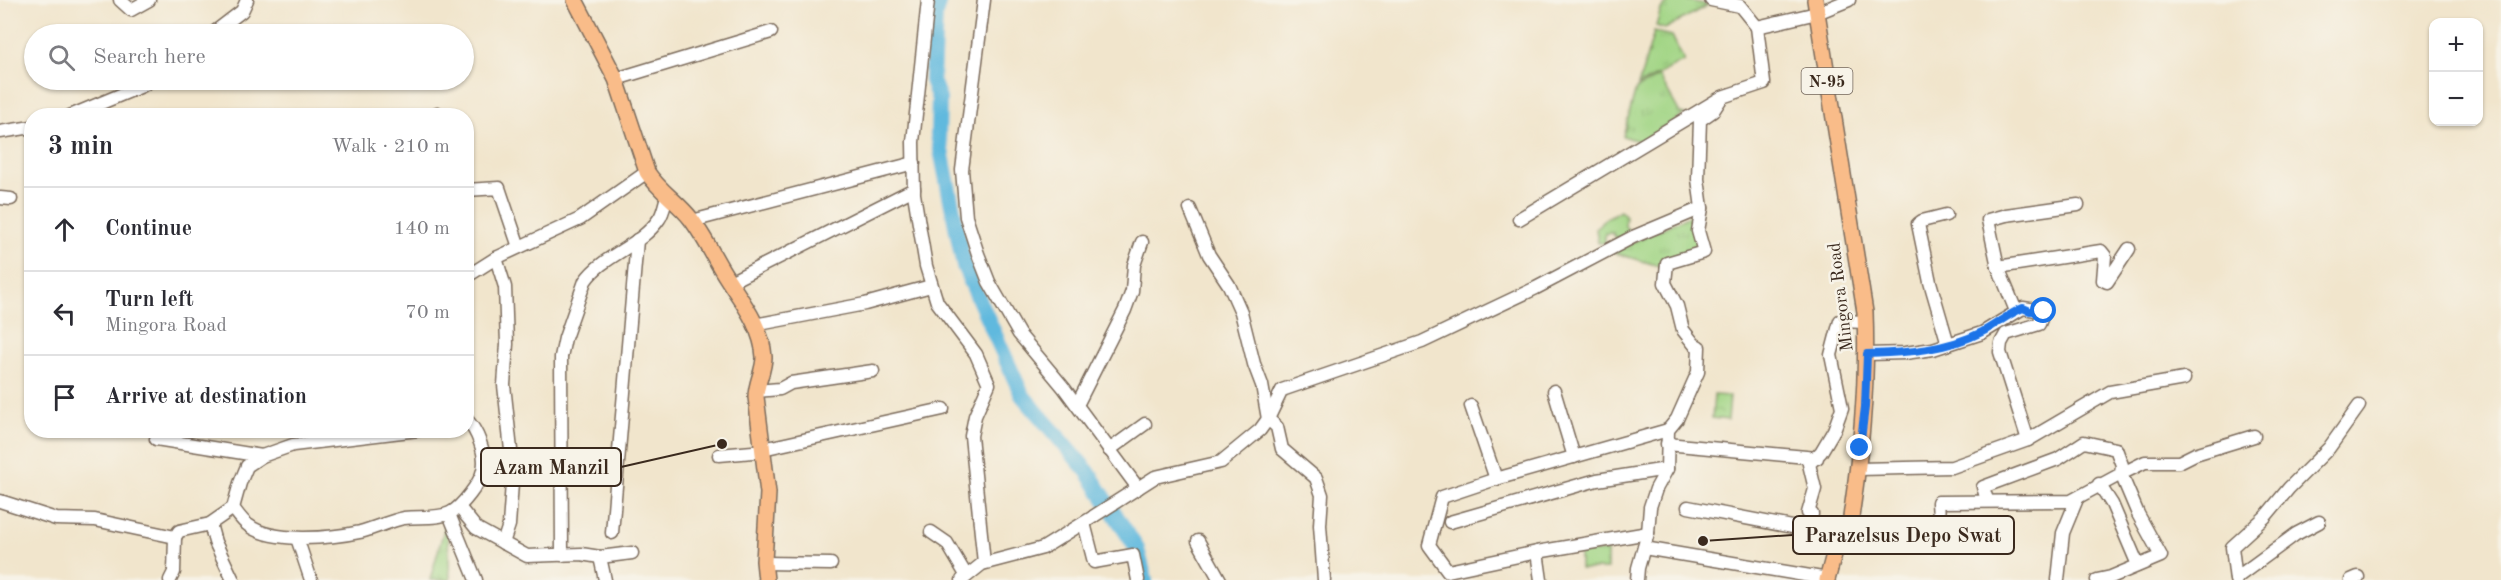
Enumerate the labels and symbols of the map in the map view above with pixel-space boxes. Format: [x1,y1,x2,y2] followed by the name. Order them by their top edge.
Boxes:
[1802,68,1852,94] road number: N-95
[1825,241,1857,352] street label: Mingora Road
[2030,297,2056,323] route start
[1846,434,1872,460] route end
[481,448,621,486] callout: Azam Manzil
[493,459,609,479] text: Azam Manzil
[1793,516,2014,554] callout: Parazelsus Depo Swat
[1805,527,2002,547] text: Parazelsus Depo Swat

